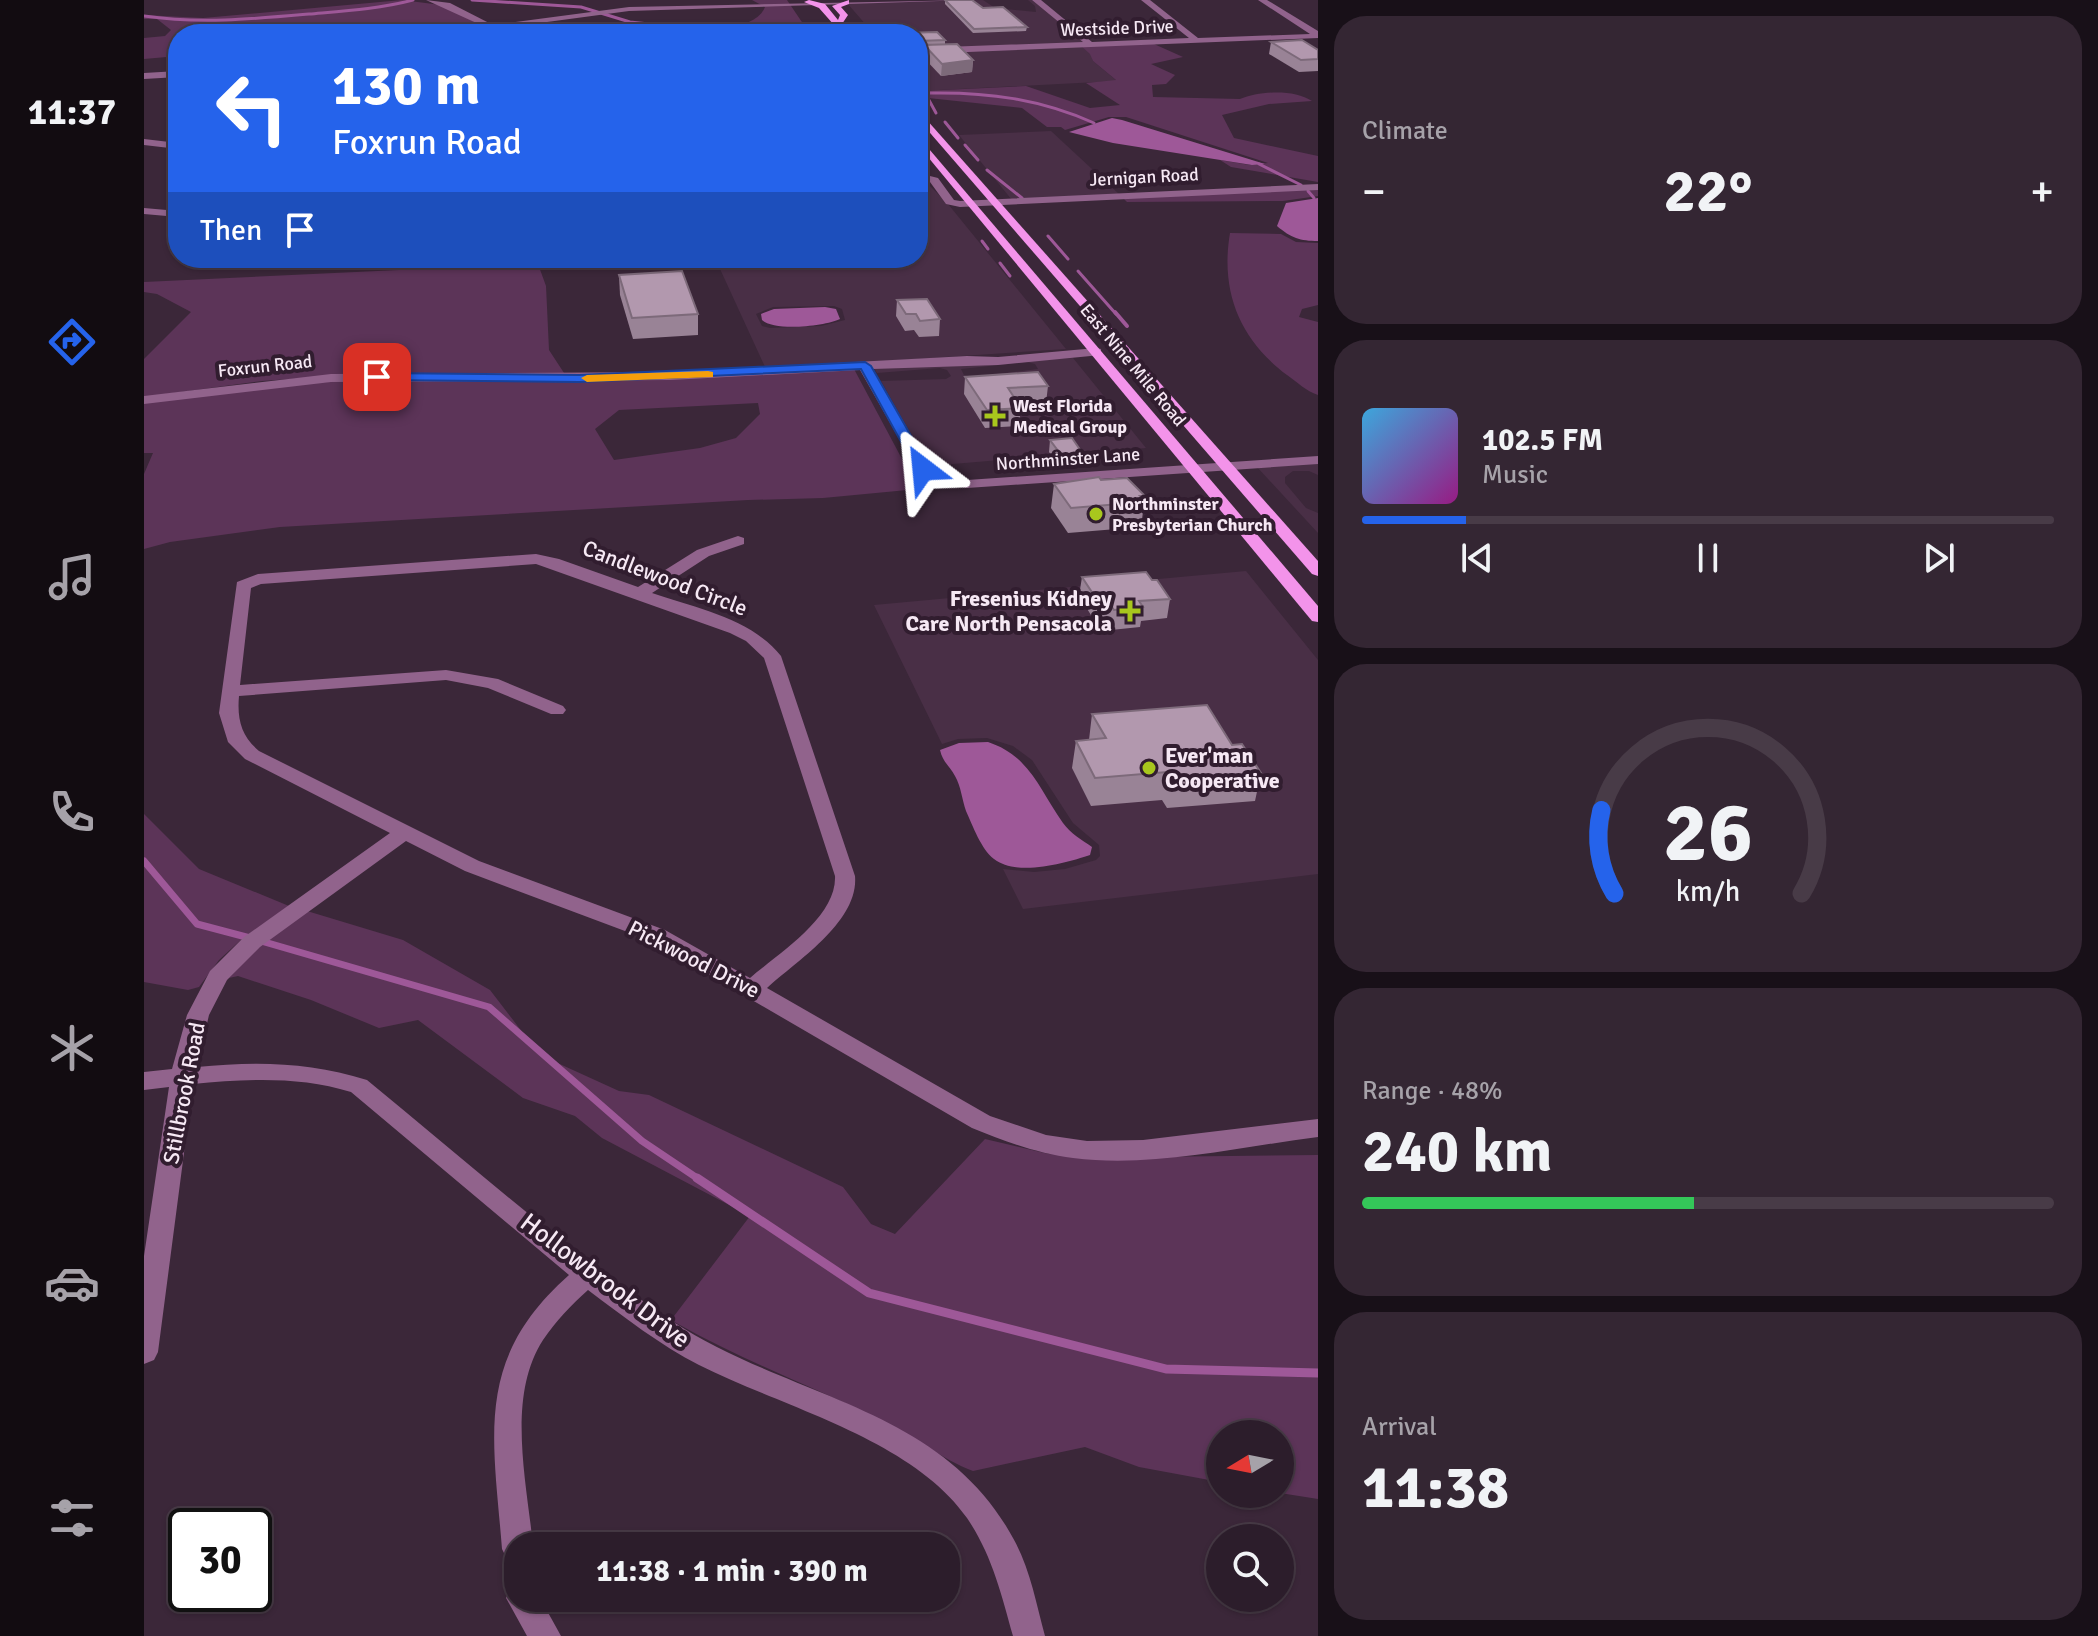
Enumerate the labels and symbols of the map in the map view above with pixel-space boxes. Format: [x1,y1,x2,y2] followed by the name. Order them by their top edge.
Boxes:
[1060,15,1174,41] street label: Westside Drive
[1089,163,1199,191] street label: Jernigan Road
[1075,299,1191,431] street label: East Nine Mile Road
[343,343,411,411] pin
[217,350,313,382] street label: Foxrun Road
[1013,395,1127,438] place label: West Florida Medical Group
[984,405,1006,427] marker: West Florida Medical Group
[881,427,965,511] position arrow
[995,443,1141,475] street label: Northminster Lane
[1112,493,1273,536] place label: Northminster Presbyterian Church
[1087,505,1105,523] marker: Northminster Presbyterian Church
[579,534,751,622] street label: Candlewood Circle
[905,585,1112,637] place label: Fresenius Kidney Care North Pensacola
[1119,600,1141,622] marker: Fresenius Kidney Care North Pensacola
[1165,742,1280,794] place label: Ever'man Cooperative
[1140,759,1158,777] marker: Ever'man Cooperative
[624,914,764,1004] street label: Pickwood Drive
[157,1020,211,1166] street label: Stillbrook Road
[514,1207,696,1355] street label: Hollowbrook Drive
[1206,1420,1294,1508] north arrow
[168,1508,272,1612] speed limit sign: 30

